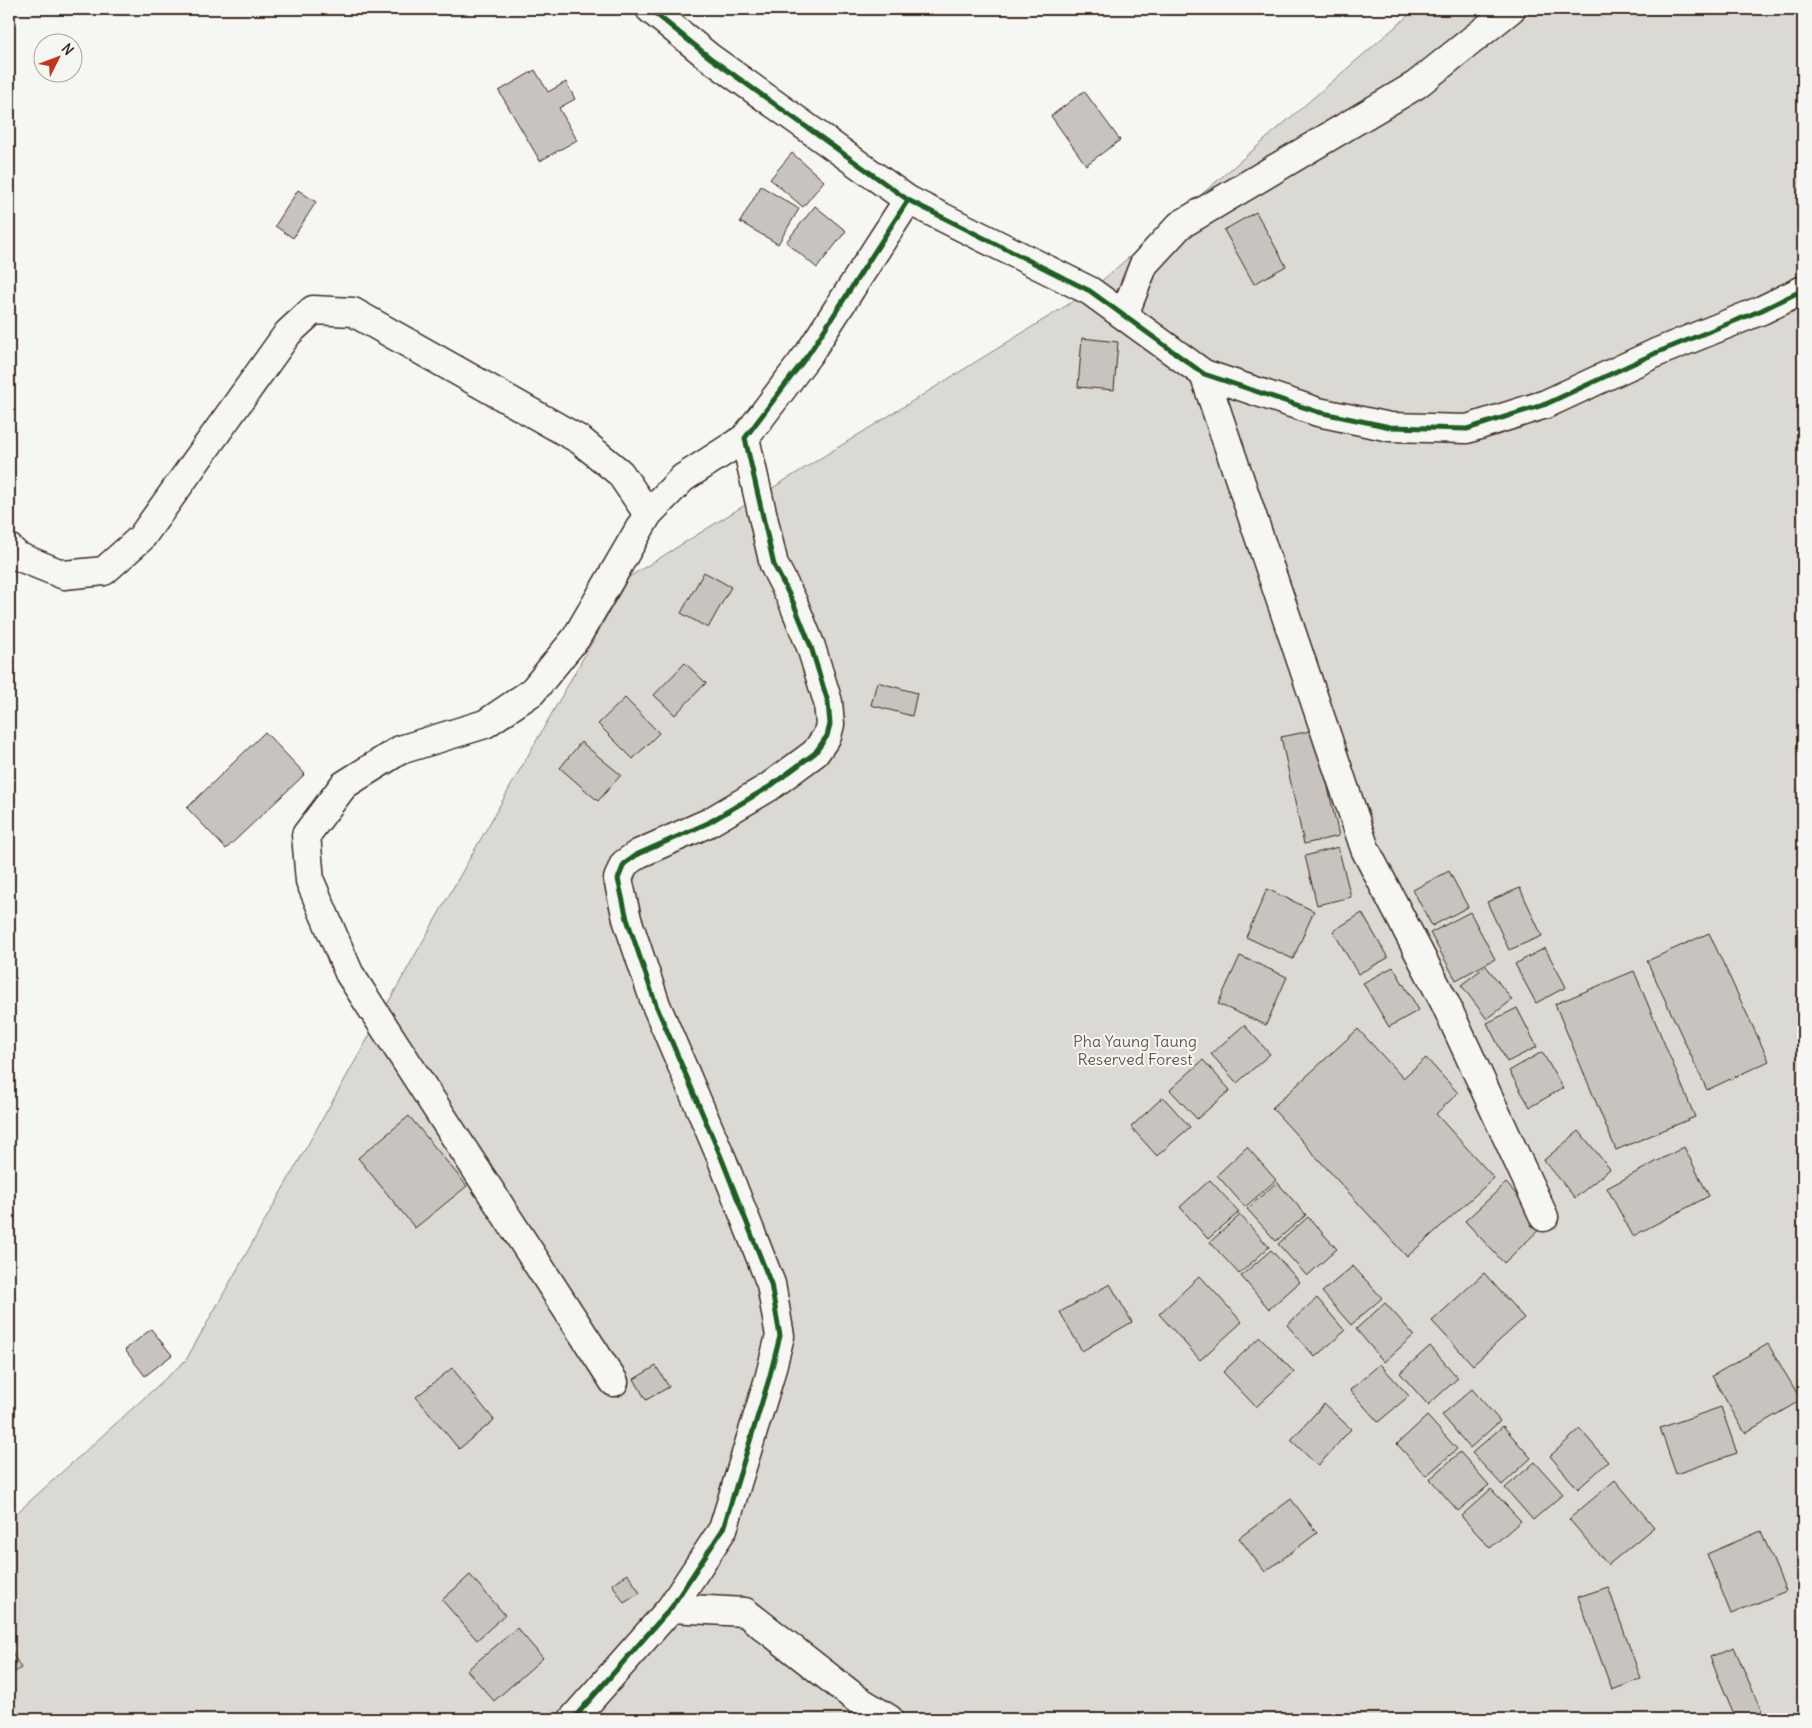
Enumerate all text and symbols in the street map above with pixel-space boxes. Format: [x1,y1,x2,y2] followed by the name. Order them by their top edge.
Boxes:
[32,32,82,82] north arrow
[58,40,78,59] text: N
[1073,1031,1197,1069] park label: Pha Yaung Taung Reserved Forest

